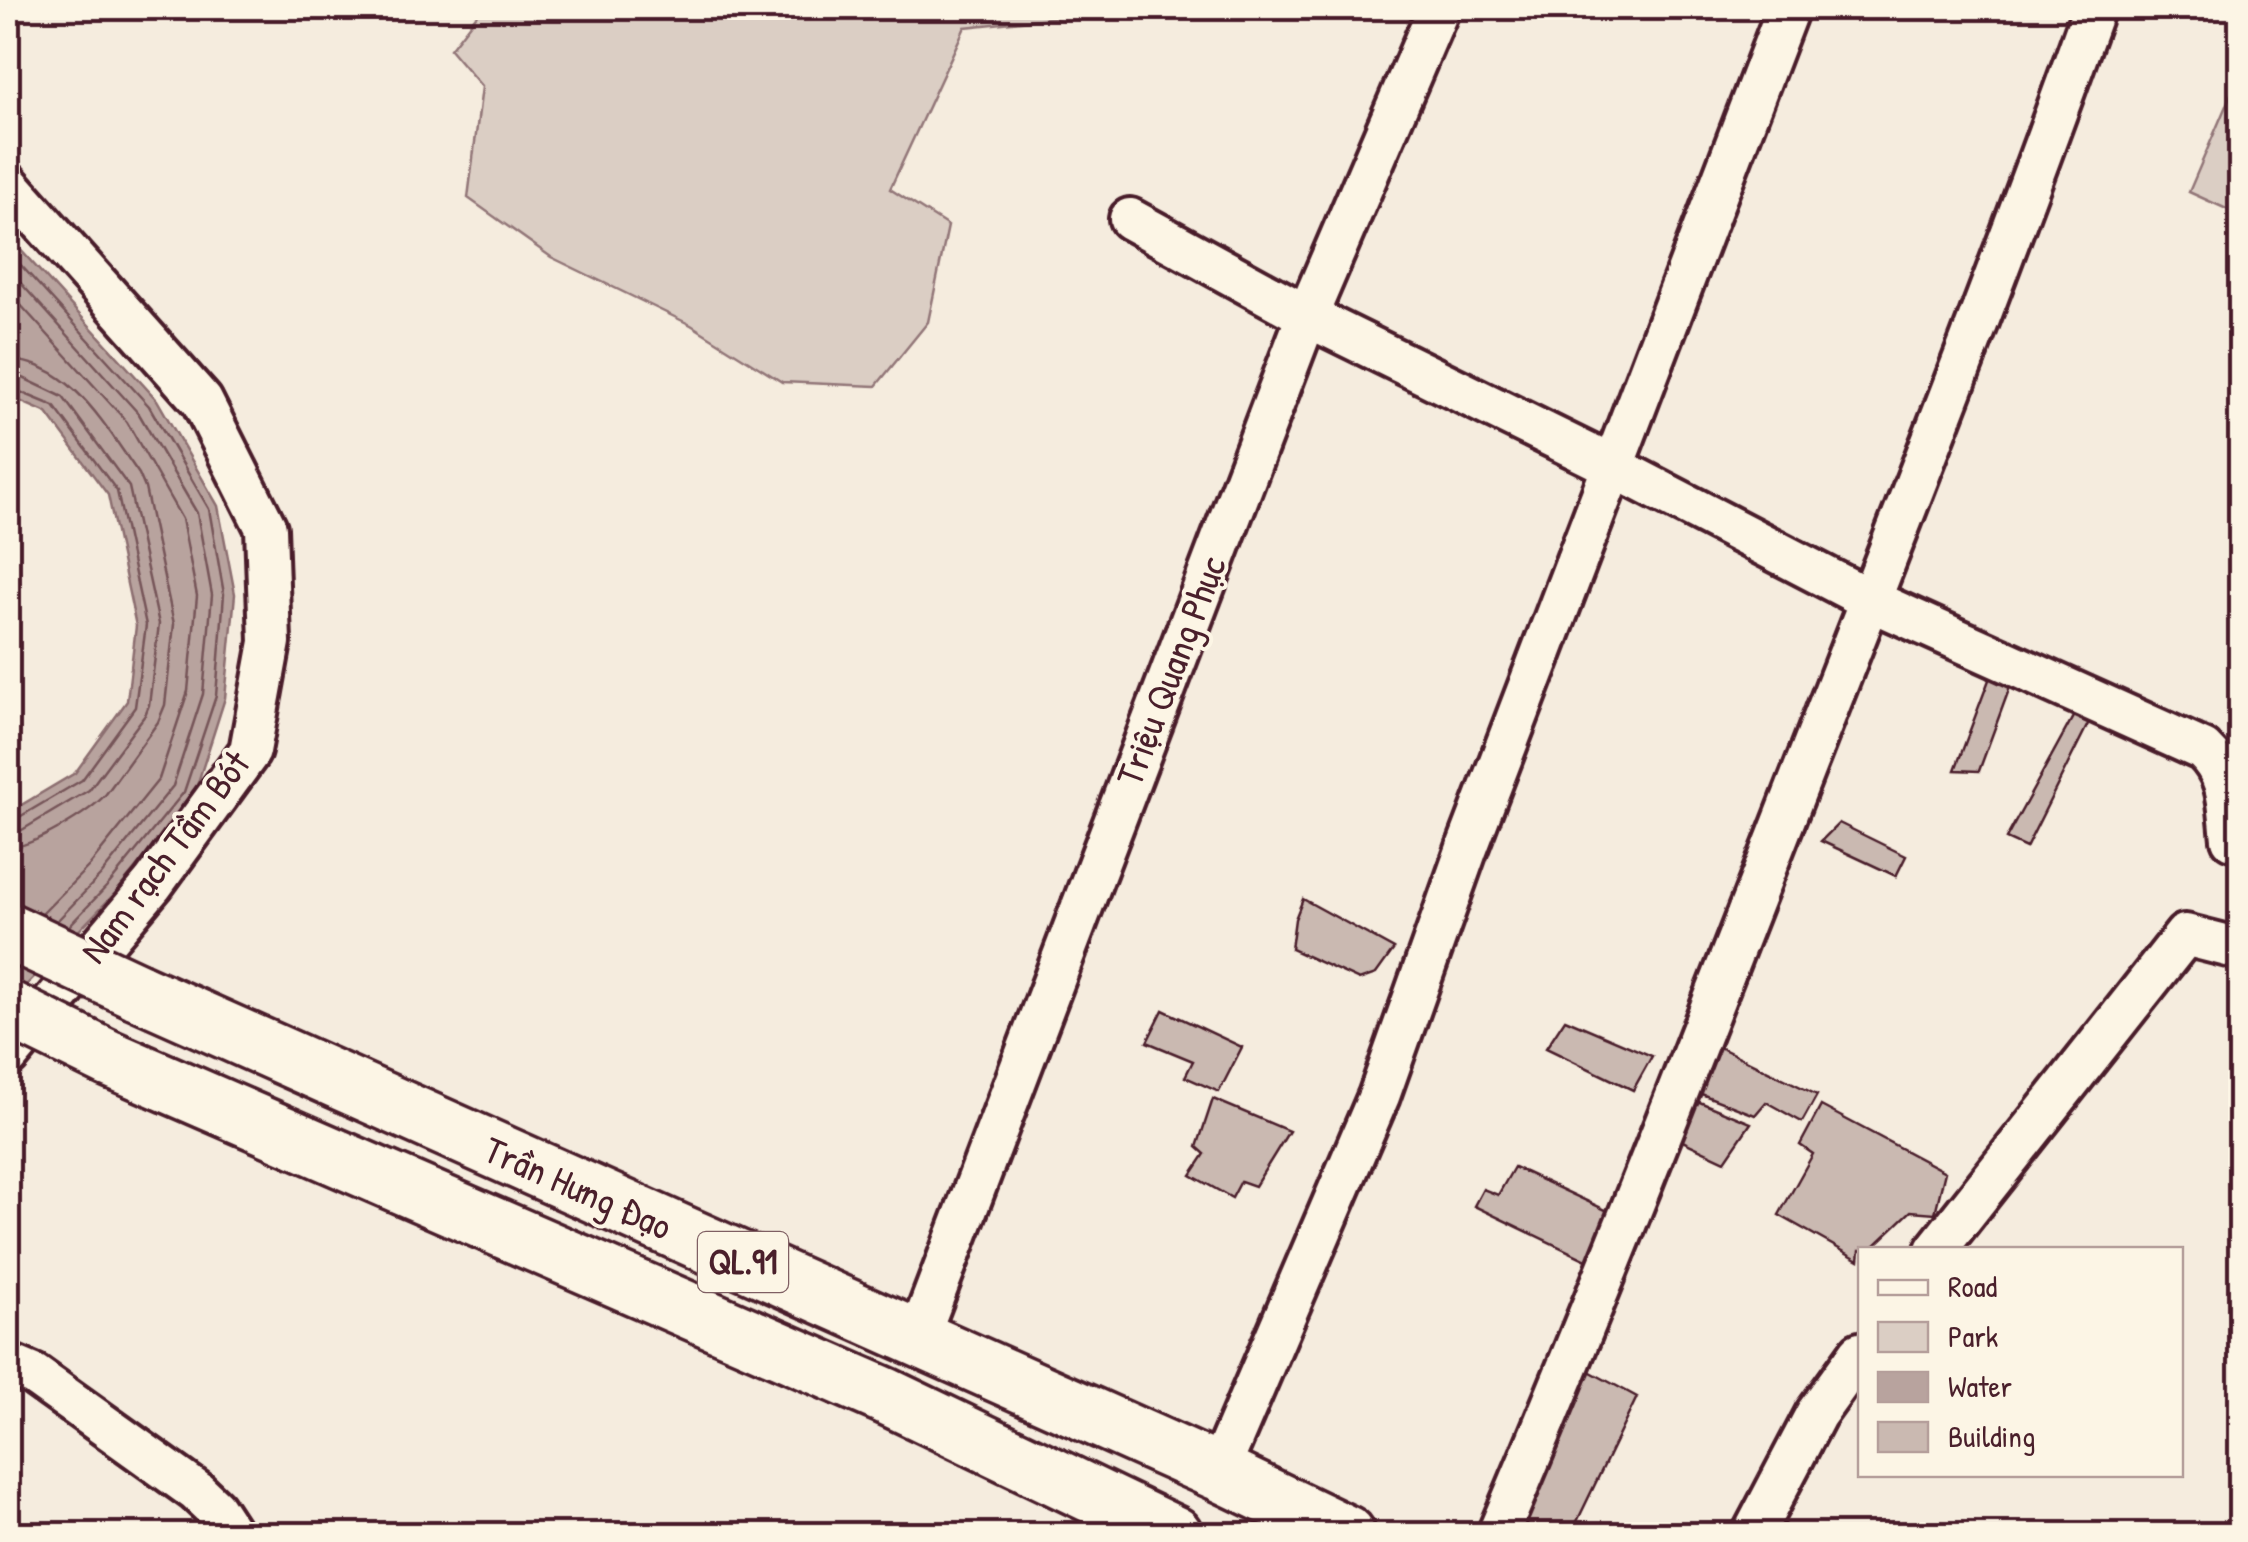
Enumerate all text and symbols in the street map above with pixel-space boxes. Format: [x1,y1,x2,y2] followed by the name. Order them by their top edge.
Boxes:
[1102,548,1238,793] street label: Triệu Quang Phục
[67,739,262,973] street label: Nam rạch Tầm Bót
[476,1123,680,1252] street label: Trần Hưng Đạo
[698,1232,788,1292] road number: QL.91
[1858,1247,2183,1477] legend
[1948,1266,1997,1306] text: Road
[1948,1316,1998,1356] text: Park
[1948,1366,2013,1406] text: Water
[1948,1416,2035,1456] text: Building

